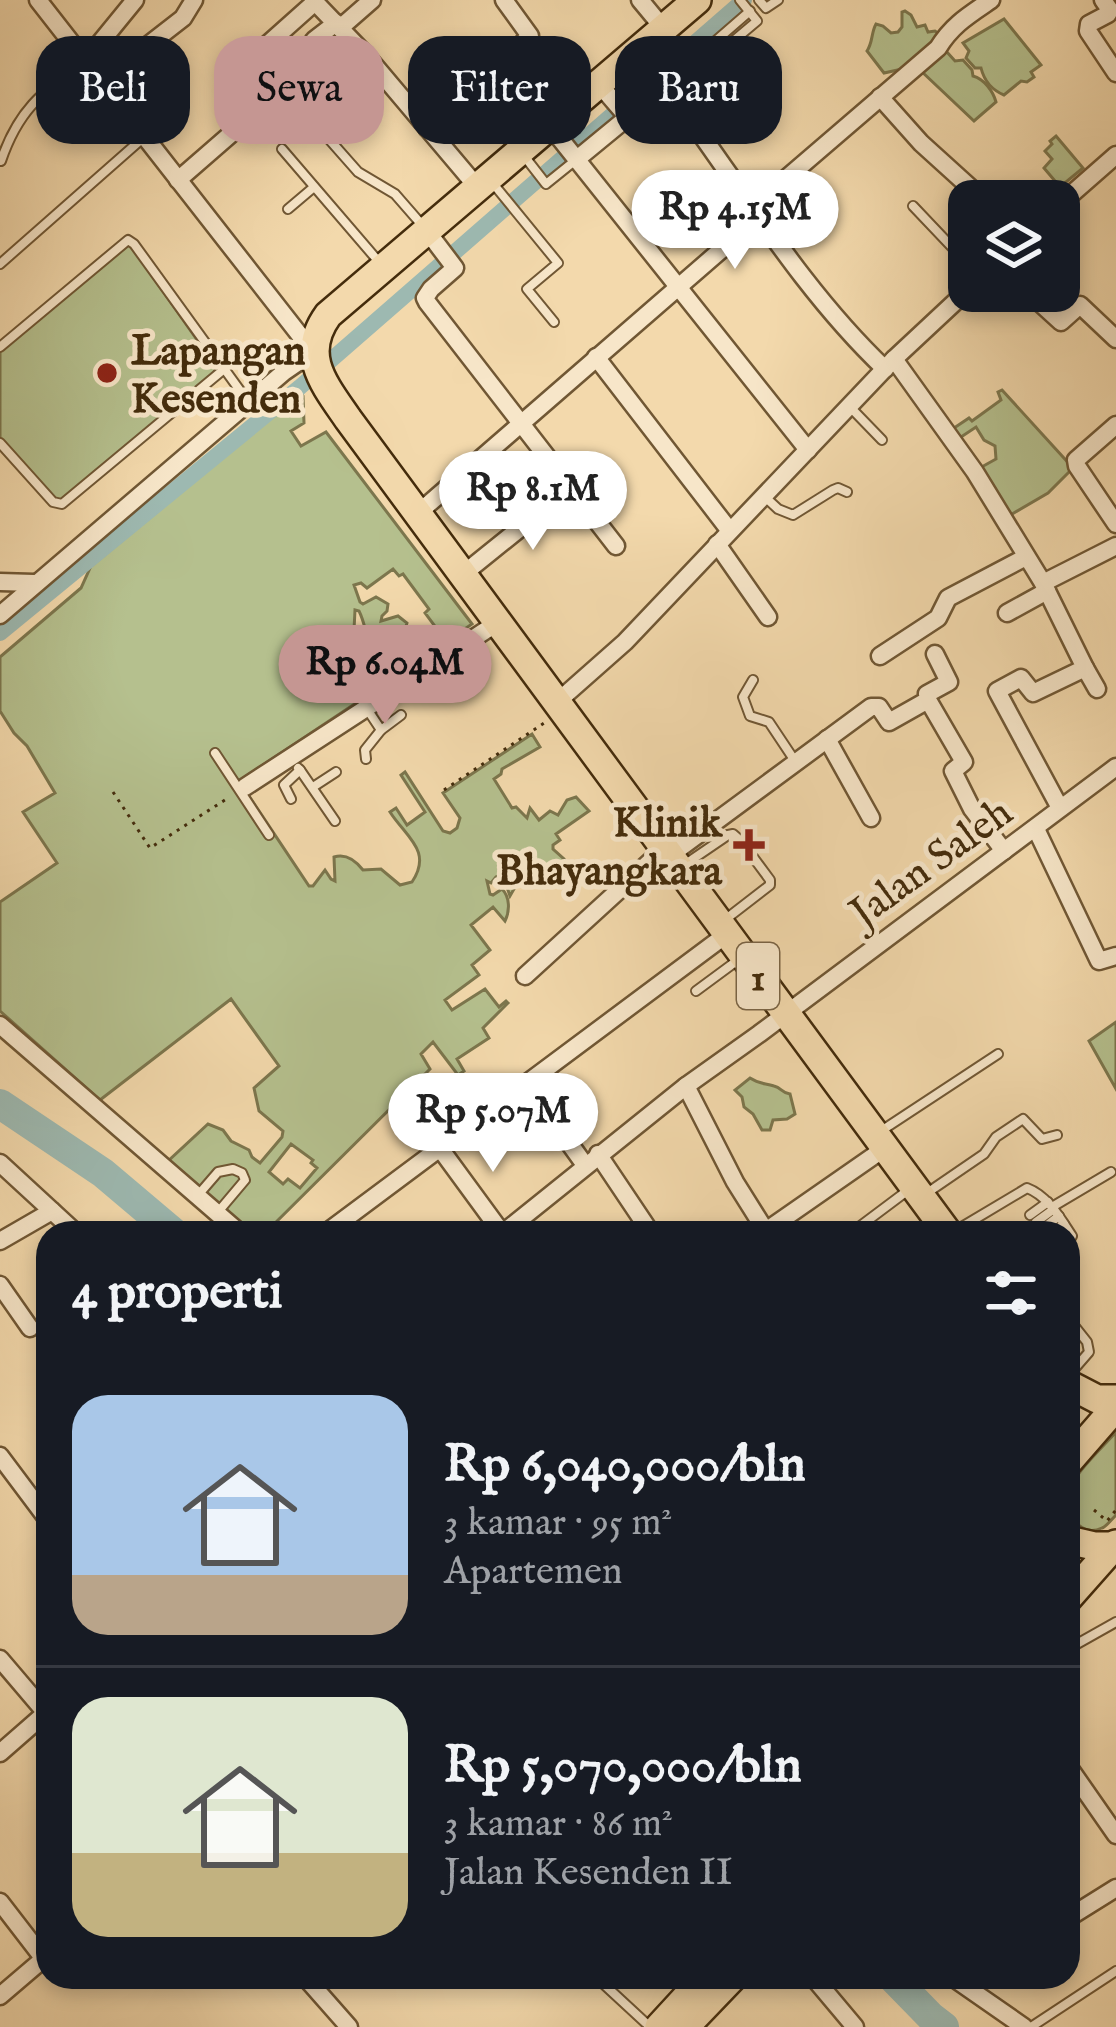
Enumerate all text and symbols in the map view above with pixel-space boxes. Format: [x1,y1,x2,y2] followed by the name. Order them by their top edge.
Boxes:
[36,36,190,144] chip: Beli
[214,36,384,144] chip: Sewa
[408,36,591,144] chip: Filter
[615,36,782,144] chip: Baru
[611,170,859,272] pin: Rp 4.15M
[948,180,1080,312] map controls
[948,180,1080,312] button: layers
[659,184,811,233] text: Rp 4.15M
[131,326,306,427] place label: Lapangan Kesenden
[94,360,120,386] marker: Lapangan Kesenden
[422,451,644,553] pin: Rp 8.1M
[466,465,600,514] text: Rp 8.1M
[261,625,509,727] pin: Rp 6.04M
[306,639,464,688] text: Rp 6.04M
[837,787,1024,943] street label: Jalan Saleh
[496,798,724,899] place label: Klinik Bhayangkara
[733,829,765,861] marker: Klinik Bhayangkara
[737,943,779,1009] road number: 1
[369,1073,617,1175] pin: Rp 5.07M
[415,1087,571,1136] text: Rp 5.07M
[978,1260,1044,1326] icon: filters
[72,1261,283,1326] text: 4 properti
[444,1434,806,1499] text: Rp 6,040,000/bln
[168,1443,312,1587] icon: home
[444,1499,672,1548] text: 3 kamar · 95 m²
[444,1548,623,1597] text: Apartemen
[444,1735,802,1800] text: Rp 5,070,000/bln
[168,1745,312,1889] icon: home
[444,1800,673,1849] text: 3 kamar · 86 m²
[444,1849,733,1898] text: Jalan Kesenden II

